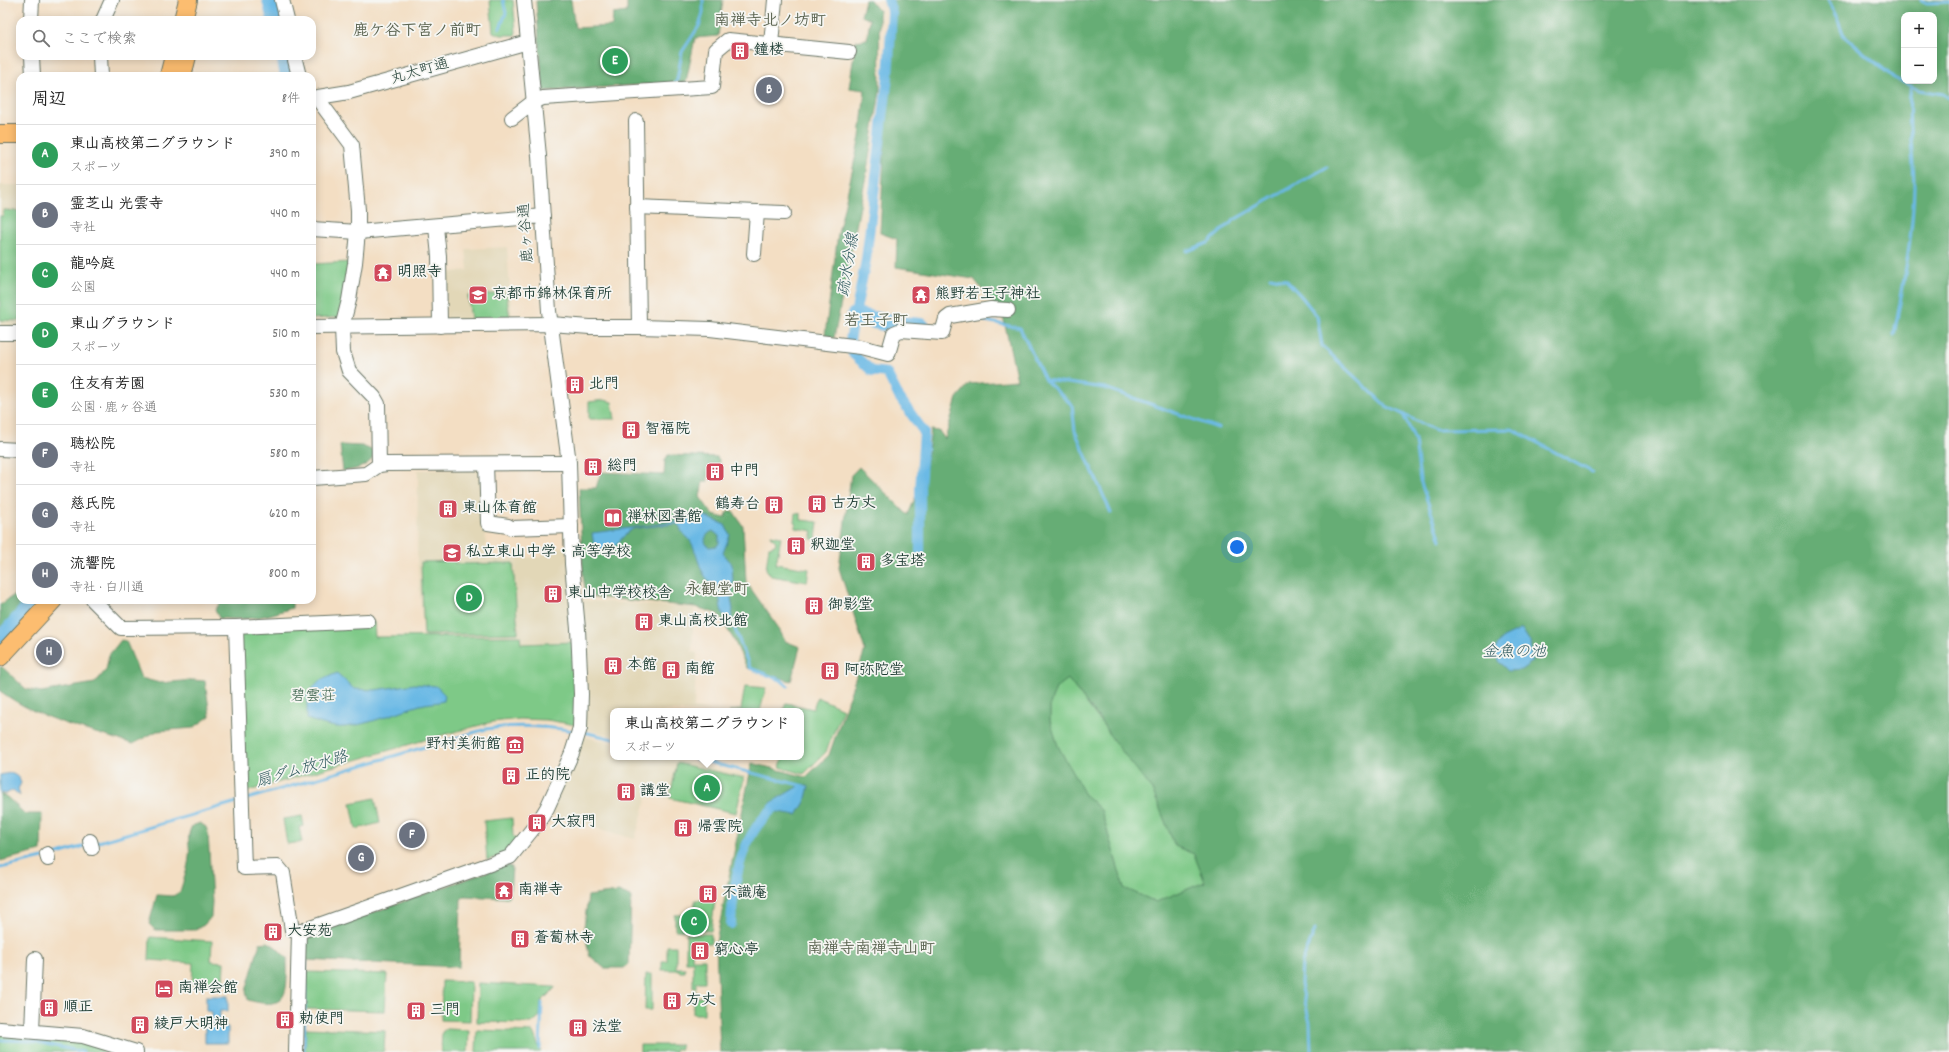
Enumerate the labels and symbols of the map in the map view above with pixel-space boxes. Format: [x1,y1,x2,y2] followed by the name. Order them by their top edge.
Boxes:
[714,10,826,33] district label: 南禅寺北ノ坊町
[353,20,481,43] district label: 鹿ケ谷下宮ノ前町
[729,40,751,62] building icon: 鐘楼
[754,40,784,62] place label: 鐘楼
[602,46,628,76] pin: E
[388,53,452,91] street label: 丸太町通
[756,75,782,105] pin: B
[514,202,540,264] street label: 鹿ヶ谷通
[833,231,866,298] water label: 疏水分線
[372,262,394,284] temple icon: 明照寺
[397,262,442,284] place label: 明照寺
[467,284,489,306] school or university icon: 京都市錦林保育所
[492,284,612,306] place label: 京都市錦林保育所
[910,284,932,306] temple icon: 熊野若王子神社
[935,284,1040,306] place label: 熊野若王子神社
[844,310,908,333] district label: 若王子町
[564,374,586,396] building icon: 北門
[589,374,619,396] place label: 北門
[620,419,642,441] building icon: 智福院
[645,419,690,441] place label: 智福院
[582,456,604,478] building icon: 総門
[607,456,637,478] place label: 総門
[704,461,726,483] building icon: 中門
[729,461,759,483] place label: 中門
[806,493,828,515] building icon: 古方丈
[831,493,876,515] place label: 古方丈
[715,494,760,516] place label: 鶴寿台
[763,494,785,516] building icon: 鶴寿台
[437,498,459,520] building icon: 東山体育館
[462,498,537,520] place label: 東山体育館
[602,507,624,529] library icon: 禅林図書館
[627,507,702,529] place label: 禅林図書館
[785,535,807,557] building icon: 釈迦堂
[810,535,855,557] place label: 釈迦堂
[1227,537,1247,557] your location
[441,542,463,564] school or university icon: 私立東山中学・高等学校
[466,542,631,564] place label: 私立東山中学・高等学校
[855,551,877,573] building icon: 多宝塔
[880,551,925,573] place label: 多宝塔
[685,579,749,602] district label: 永観堂町
[456,583,482,613] pin: D
[542,583,564,605] building icon: 東山中学校校舎
[567,583,672,605] place label: 東山中学校校舎
[803,595,825,617] building icon: 御影堂
[828,595,873,617] place label: 御影堂
[633,611,655,633] building icon: 東山高校北館
[658,611,748,633] place label: 東山高校北館
[36,637,62,667] pin: H
[1482,641,1547,664] water label: 金魚の池
[602,655,624,677] building icon: 本館
[627,655,657,677] place label: 本館
[660,659,682,681] building icon: 南館
[685,659,715,681] place label: 南館
[819,660,841,682] building icon: 阿弥陀堂
[844,660,904,682] place label: 阿弥陀堂
[290,686,336,708] park label: 碧雲荘
[426,734,501,756] place label: 野村美術館
[504,734,526,756] museum icon: 野村美術館
[253,746,352,794] water label: 扇ダム放水路
[500,765,522,787] building icon: 正的院
[525,765,570,787] place label: 正的院
[694,773,720,803] pin: A
[615,781,637,803] building icon: 講堂
[640,781,670,803] place label: 講堂
[526,812,548,834] building icon: 大寂門
[551,812,596,834] place label: 大寂門
[672,817,694,839] building icon: 帰雲院
[697,817,742,839] place label: 帰雲院
[399,820,425,850] pin: F
[348,843,374,873] pin: G
[493,880,515,902] temple icon: 南禅寺
[518,880,563,902] place label: 南禅寺
[697,883,719,905] building icon: 不識庵
[722,883,767,905] place label: 不識庵
[681,907,707,937] pin: C
[262,921,284,943] building icon: 大安苑
[287,921,332,943] place label: 大安苑
[509,928,531,950] building icon: 蒼蔔林寺
[534,928,594,950] place label: 蒼蔔林寺
[807,938,935,961] district label: 南禅寺南禅寺山町
[689,940,711,962] building icon: 窮心亭
[714,940,759,962] place label: 窮心亭
[153,978,175,1000] hotel icon: 南禅会館
[178,978,238,1000] place label: 南禅会館
[661,990,683,1012] building icon: 方丈
[686,990,716,1012] place label: 方丈
[38,997,60,1019] building icon: 順正
[63,997,93,1019] place label: 順正
[405,1000,427,1022] building icon: 三門
[430,1000,460,1022] place label: 三門
[274,1009,296,1031] building icon: 勅使門
[299,1009,344,1031] place label: 勅使門
[129,1014,151,1036] building icon: 綾戸大明神
[154,1014,229,1036] place label: 綾戸大明神
[567,1017,589,1039] building icon: 法堂
[592,1017,622,1039] place label: 法堂

